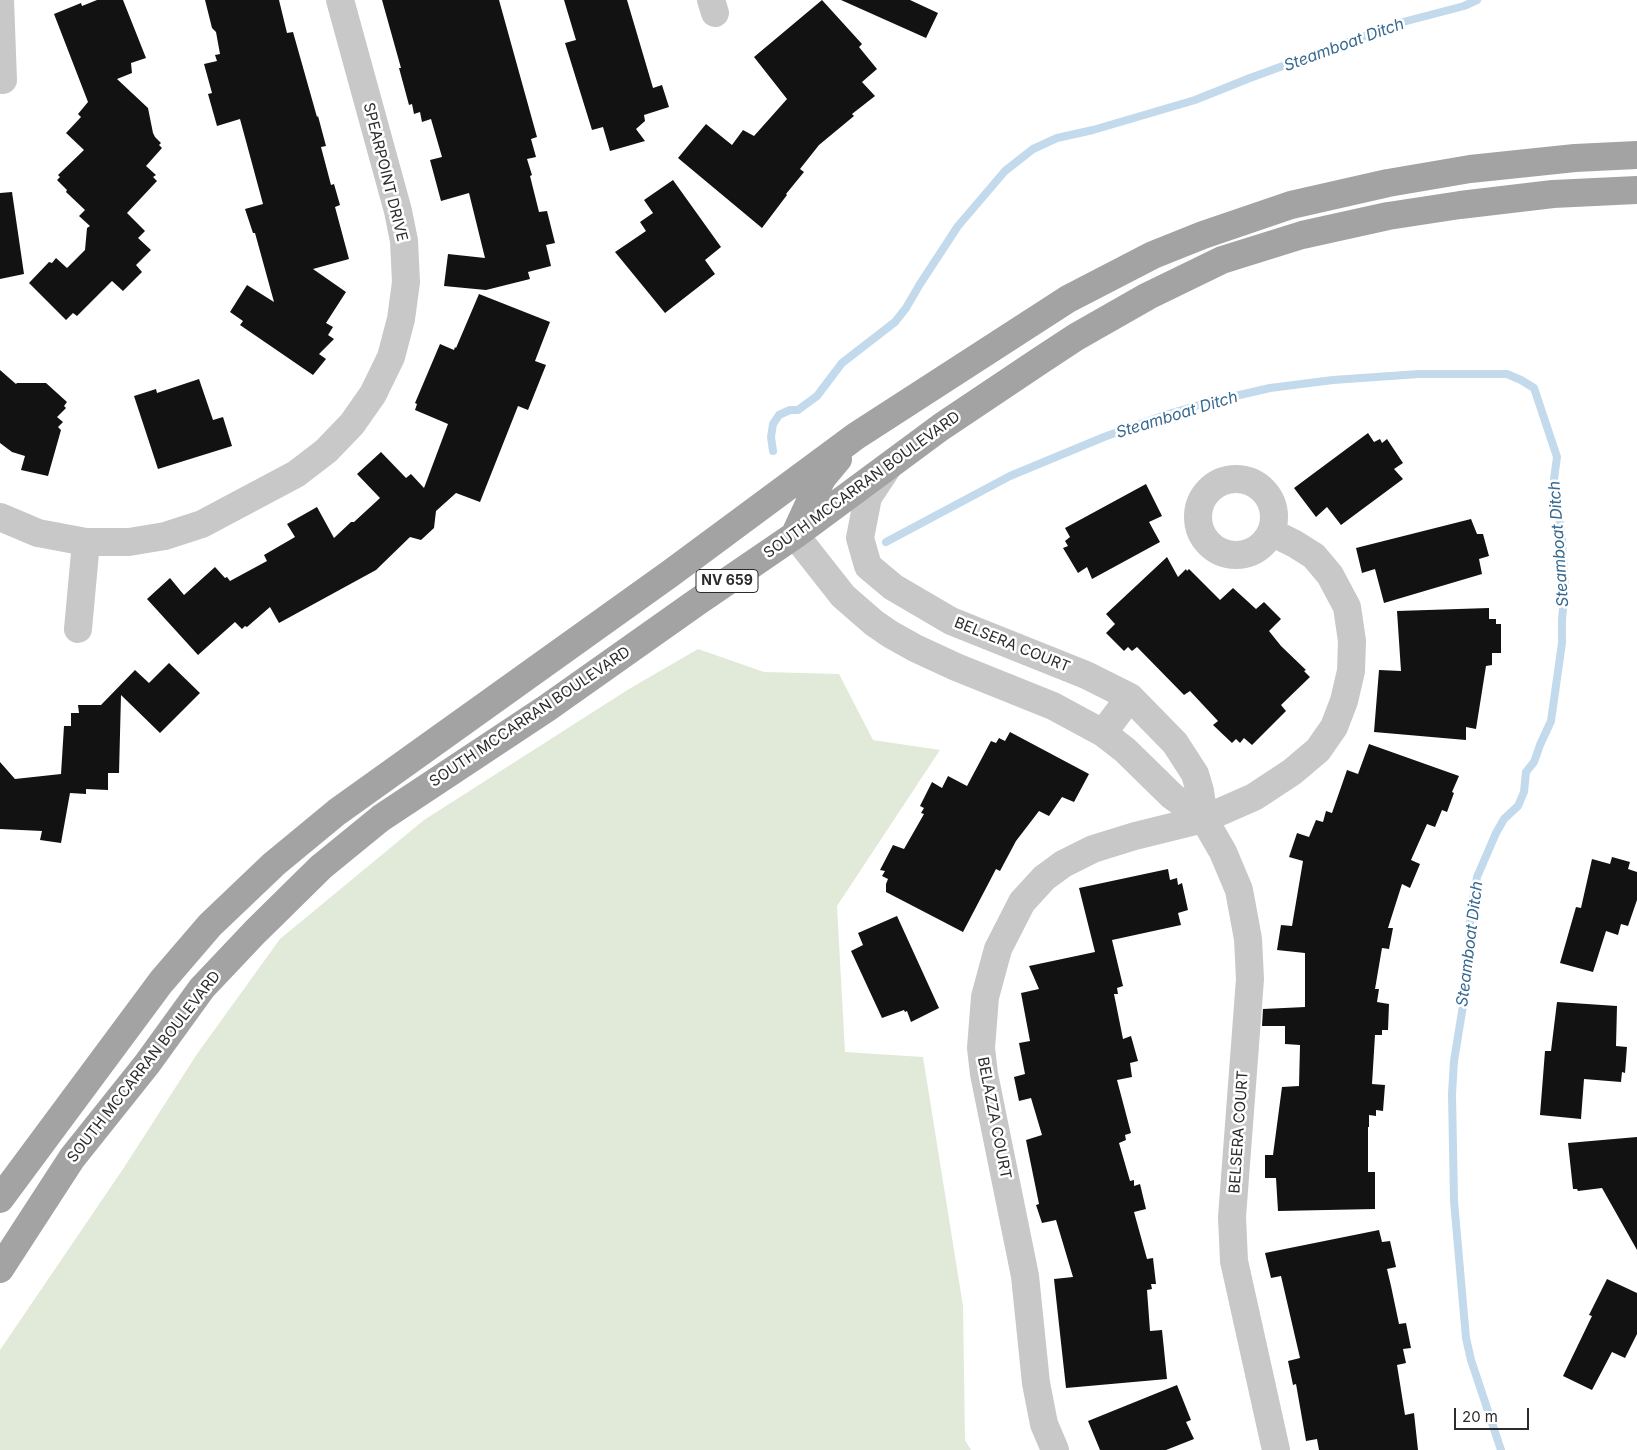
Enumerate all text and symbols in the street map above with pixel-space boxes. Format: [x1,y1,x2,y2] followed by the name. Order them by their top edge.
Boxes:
[1281,14,1407,76] water label: Steamboat Ditch
[359,101,411,243] street label: SPEARPOINT DRIVE
[1114,387,1240,443] water label: Steamboat Ditch
[760,408,964,562] street label: SOUTH MCCARRAN BOULEVARD
[1545,480,1573,608] water label: Steamboat Ditch
[696,570,758,592] road number: NV 659
[952,614,1072,676] street label: BELSERA COURT
[426,643,634,791] street label: SOUTH MCCARRAN BOULEVARD
[1453,880,1487,1008] water label: Steamboat Ditch
[64,968,224,1166] street label: SOUTH MCCARRAN BOULEVARD
[973,1055,1015,1181] street label: BELAZZA COURT
[1226,1070,1252,1194] street label: BELSERA COURT
[1457,1398,1532,1430] scale bar
[1462,1407,1498,1426] text: 20 m

